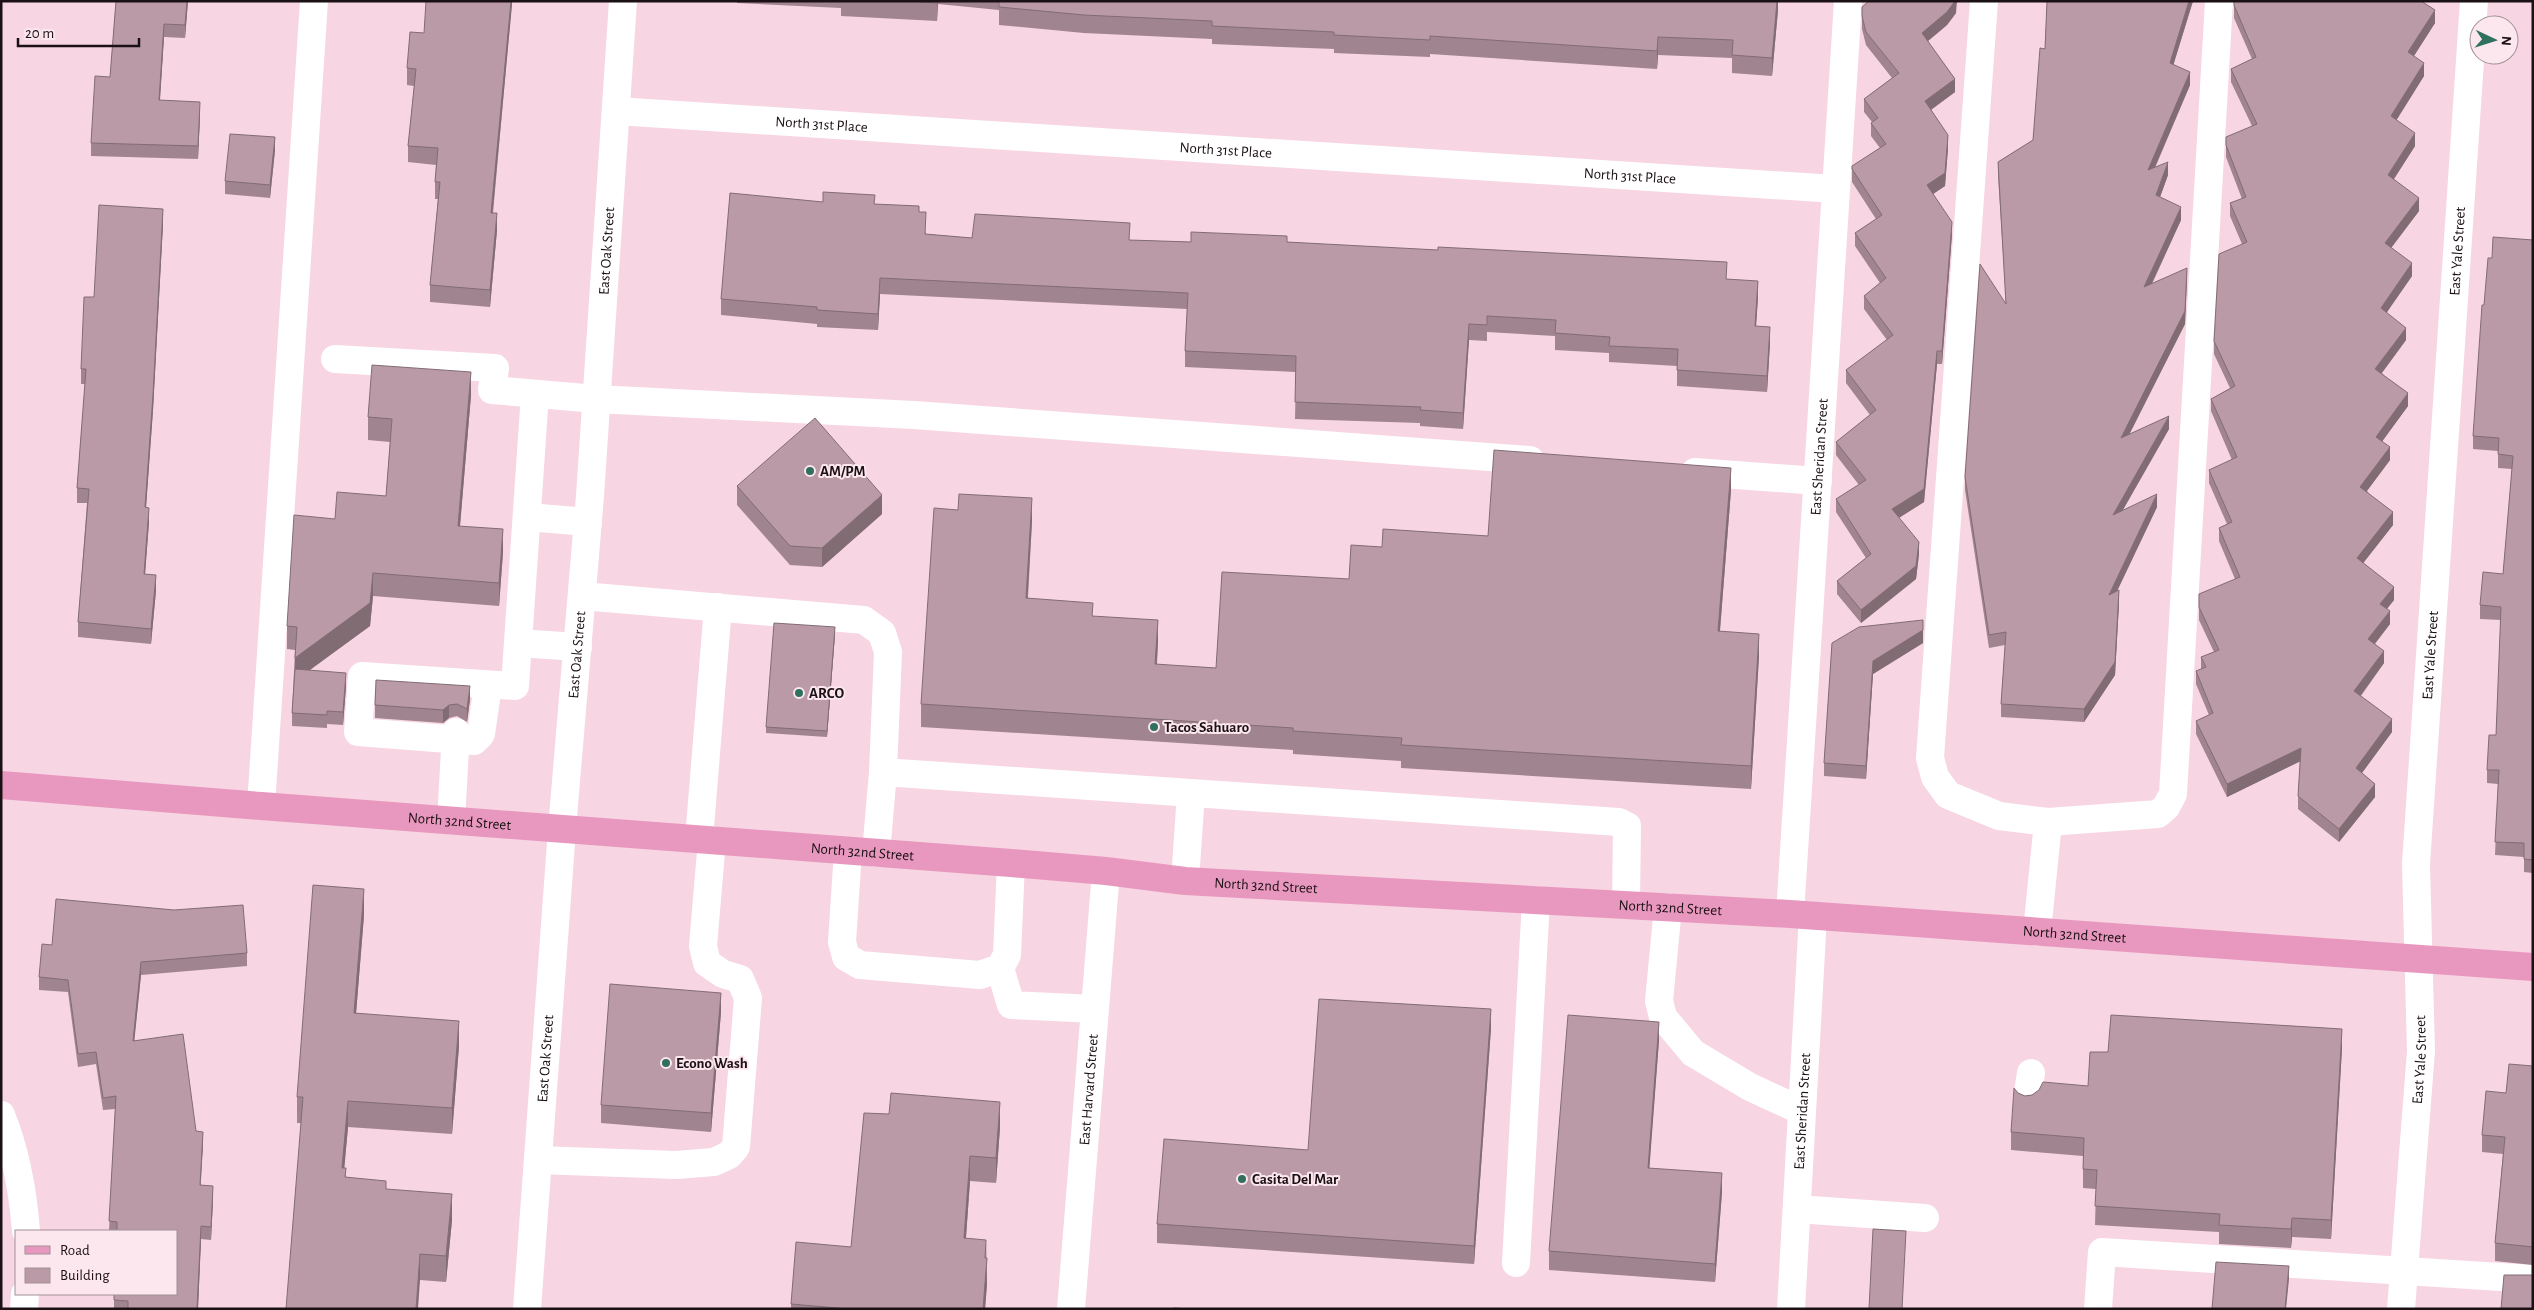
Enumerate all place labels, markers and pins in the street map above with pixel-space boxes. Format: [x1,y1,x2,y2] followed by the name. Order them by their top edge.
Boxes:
[820,464,866,479] place label: AM/PM
[804,465,816,477] marker: AM/PM
[809,686,844,701] place label: ARCO
[793,687,805,699] marker: ARCO
[1164,720,1249,735] place label: Tacos Sahuaro
[1148,721,1160,733] marker: Tacos Sahuaro
[676,1056,748,1071] place label: Econo Wash
[660,1057,672,1069] marker: Econo Wash
[1252,1172,1339,1187] place label: Casita Del Mar
[1236,1173,1248,1185] marker: Casita Del Mar

